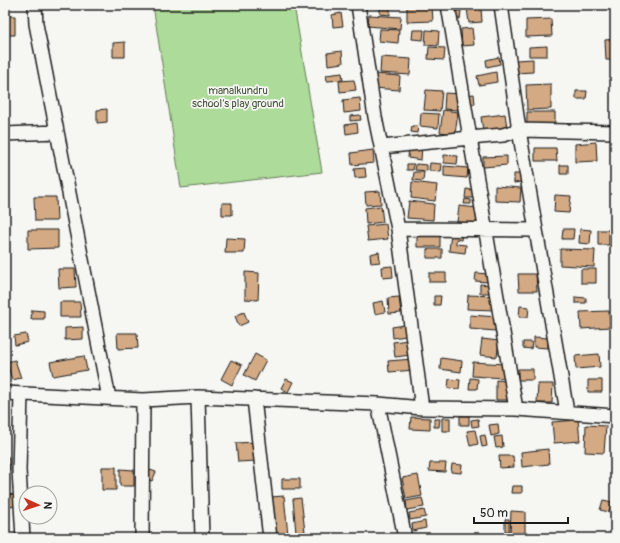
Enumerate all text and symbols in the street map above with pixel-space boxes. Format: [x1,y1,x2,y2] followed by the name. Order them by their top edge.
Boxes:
[192,84,284,110] park label: manalkundru school's play ground
[18,485,58,525] north arrow
[474,499,568,525] scale bar
[41,501,54,510] text: N
[480,506,508,521] text: 50 m

